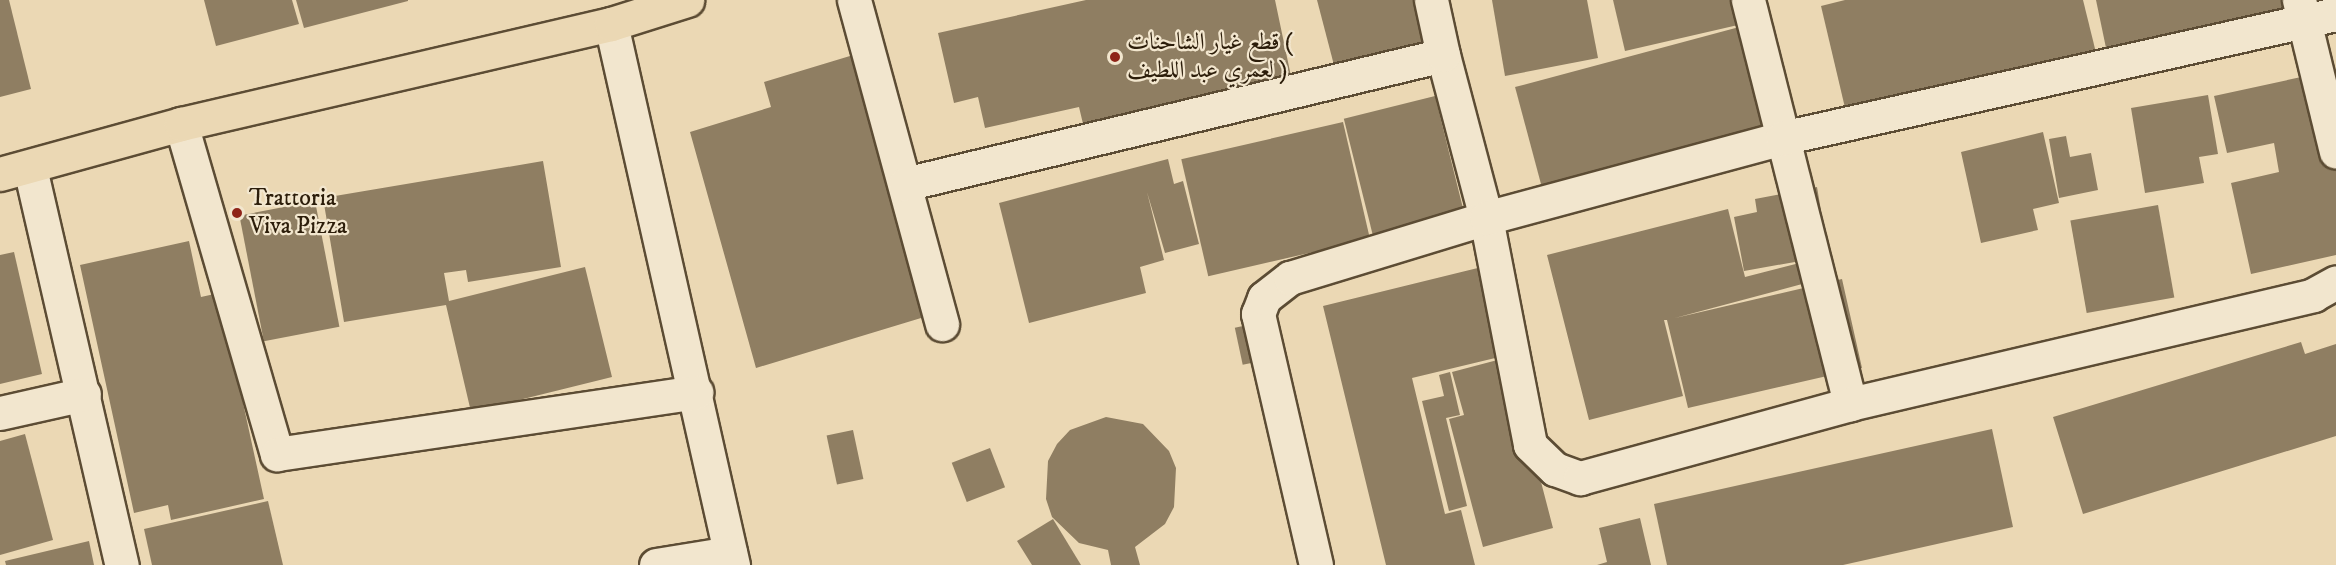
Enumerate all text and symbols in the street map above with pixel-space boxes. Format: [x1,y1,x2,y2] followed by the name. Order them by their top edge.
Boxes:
[1127,29,1293,85] place label: قطع غيار الشاحنات ( لعمري عبد اللطيف )
[1108,50,1122,64] marker: قطع غيار الشاحنات ( لعمري عبد اللطيف )
[249,185,347,241] place label: Trattoria Viva Pizza
[230,206,244,220] marker: Trattoria Viva Pizza

